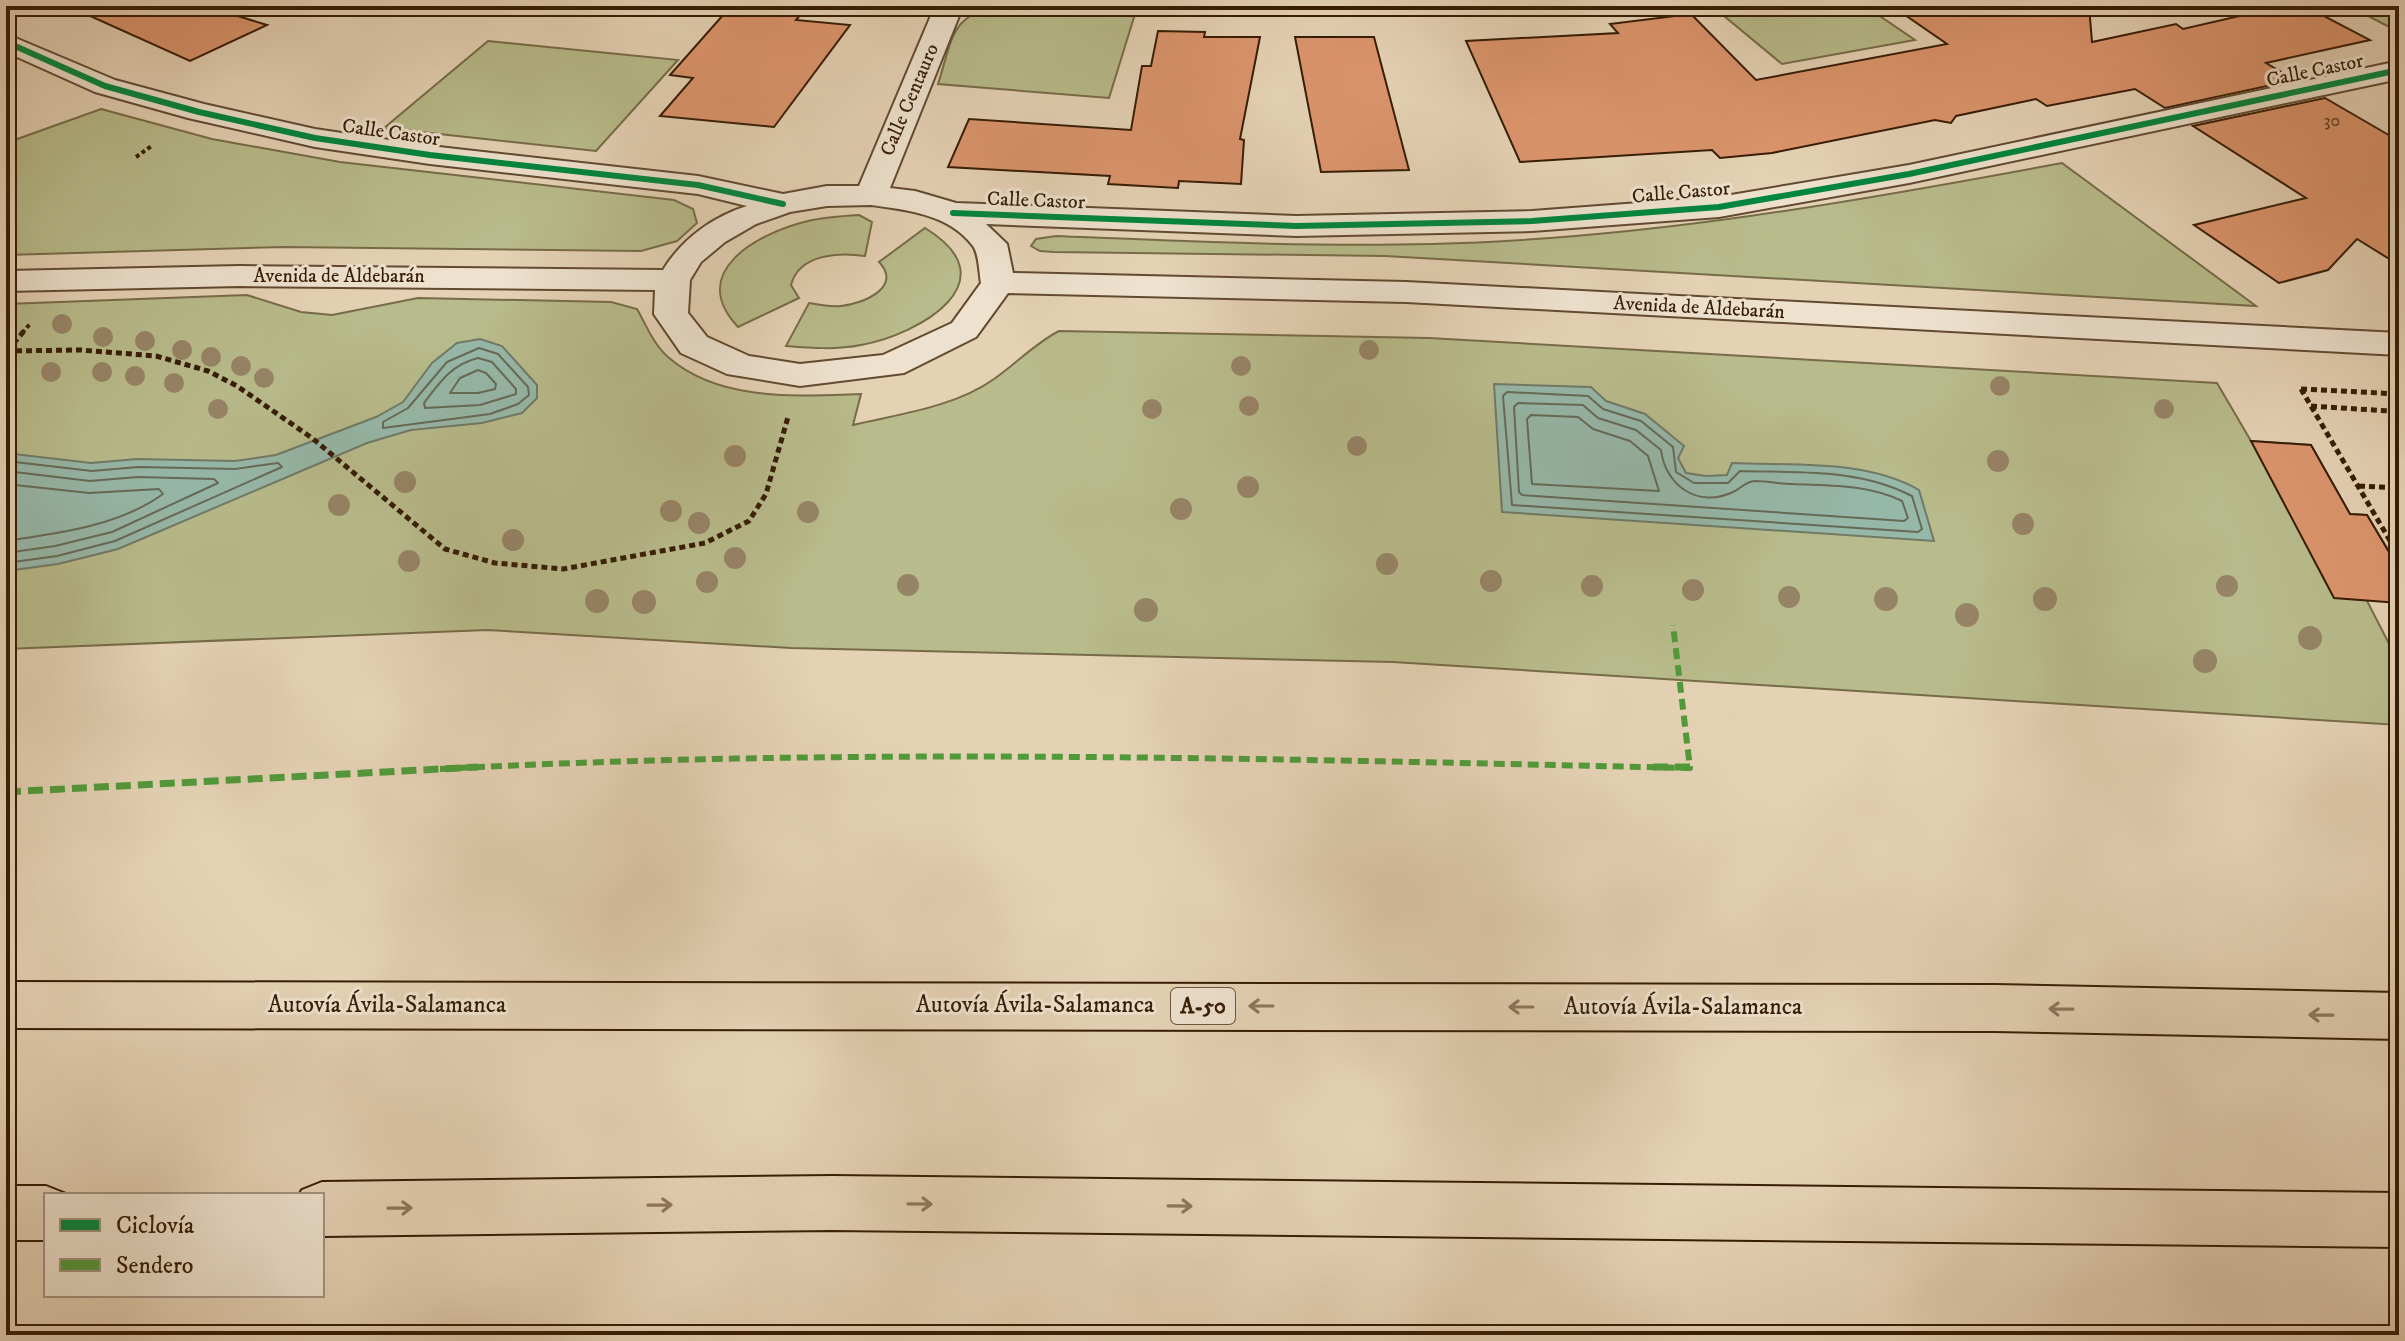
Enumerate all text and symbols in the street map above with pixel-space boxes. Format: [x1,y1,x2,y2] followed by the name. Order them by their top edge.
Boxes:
[875,40,945,160] street label: Calle Centauro
[2264,48,2366,93] street label: Calle Castor
[2324,110,2340,132] house number: 30
[341,114,442,152] street label: Calle Castor
[1631,176,1732,210] street label: Calle Castor
[986,187,1086,215] street label: Calle Castor
[253,264,425,289] street label: Avenida de Aldebarán
[1613,291,1786,325] street label: Avenida de Aldebarán
[1171,988,1235,1024] road number: A-50
[268,989,507,1020] street label: Autovía Ávila-Salamanca
[916,989,1155,1020] street label: Autovía Ávila-Salamanca
[1564,991,1803,1022] street label: Autovía Ávila-Salamanca
[1248,998,1275,1014] one-way arrow
[1508,999,1535,1015] one-way arrow
[2048,1001,2075,1017] one-way arrow
[2308,1007,2335,1022] one-way arrow
[44,1193,324,1297] legend
[906,1196,933,1212] one-way arrow
[646,1197,673,1213] one-way arrow
[1166,1199,1193,1214] one-way arrow
[386,1201,413,1216] one-way arrow
[116,1211,195,1241] text: Ciclovía
[116,1251,194,1281] text: Sendero

